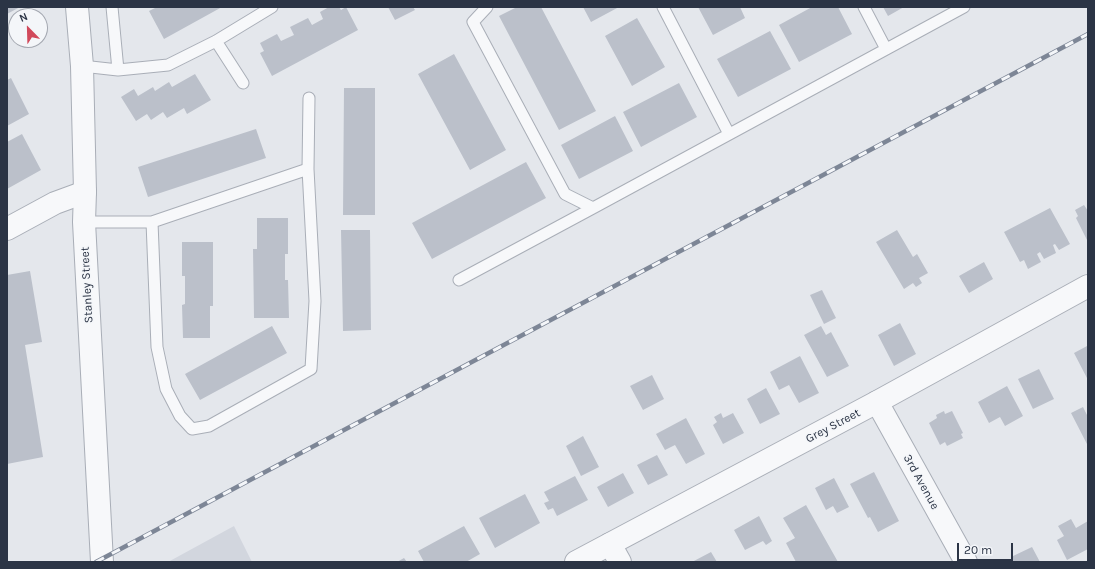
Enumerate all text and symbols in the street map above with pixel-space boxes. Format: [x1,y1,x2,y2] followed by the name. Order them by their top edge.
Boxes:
[8,8,48,48] north arrow
[17,10,30,25] text: N
[78,246,96,324] street label: Stanley Street
[803,406,863,446] street label: Grey Street
[900,452,942,512] street label: 3rd Avenue
[959,535,1015,561] scale bar
[964,543,992,557] text: 20 m

